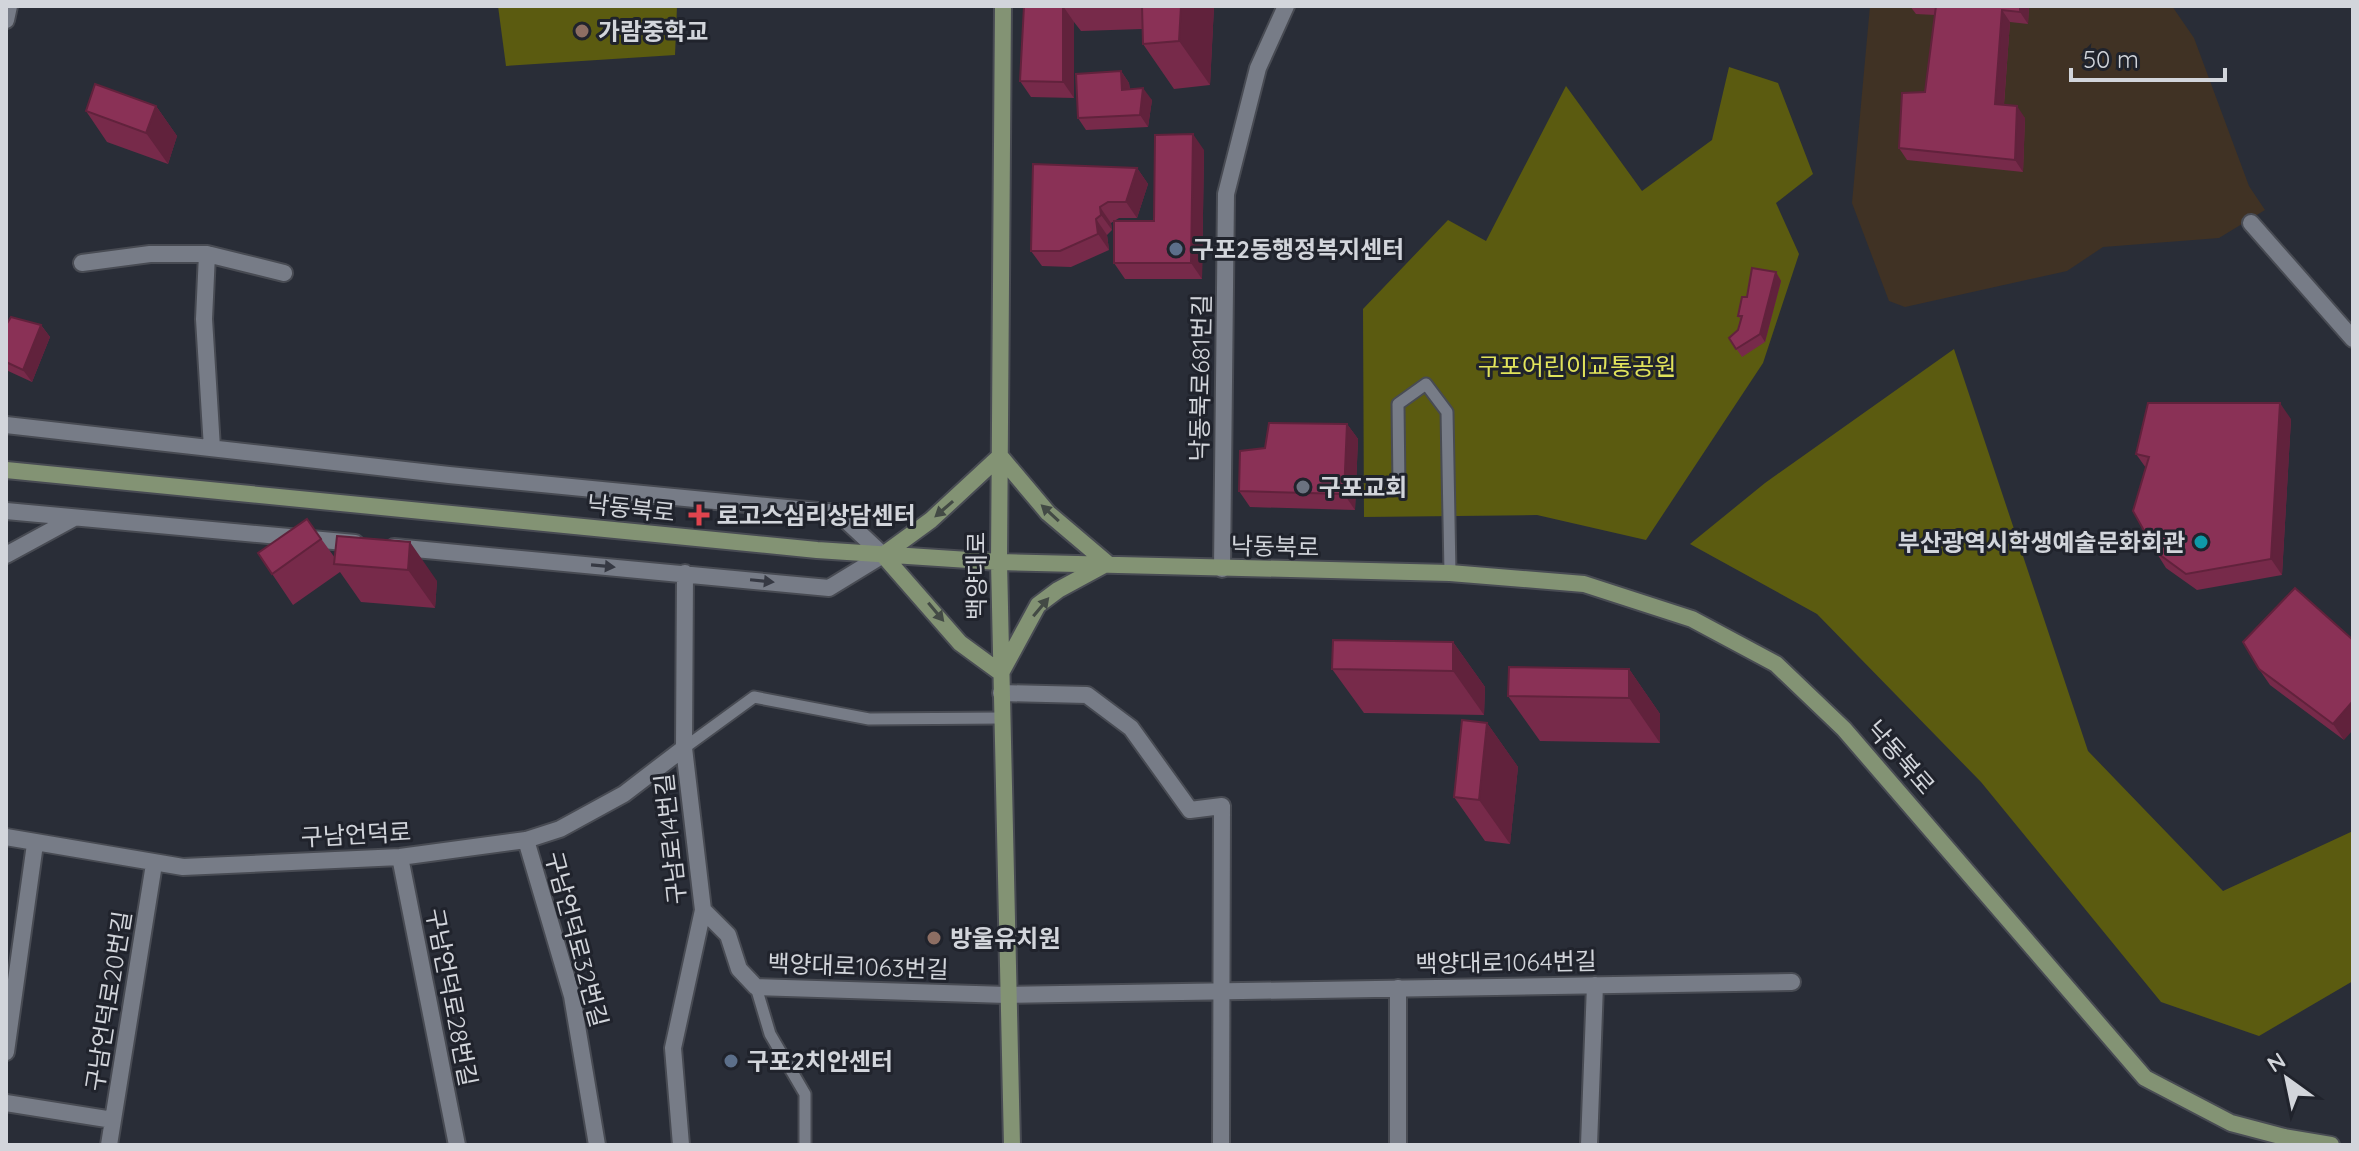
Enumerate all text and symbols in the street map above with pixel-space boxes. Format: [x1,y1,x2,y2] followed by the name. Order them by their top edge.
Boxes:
[598,16,708,46] place label: 가람중학교
[573,22,591,40] marker: 가람중학교
[2071,32,2225,82] scale bar
[2083,44,2139,74] text: 50 m
[1192,234,1404,264] place label: 구포2동행정복지센터
[1167,240,1185,258] marker: 구포2동행정복지센터
[1184,294,1216,462] street label: 낙동북로681번길
[1478,351,1676,381] park label: 구포어린이교통공원
[1319,472,1407,502] place label: 구포교회
[1294,478,1312,496] marker: 구포교회
[586,488,676,528] street label: 낙동북로
[717,500,916,530] place label: 로고스심리상담센터
[935,500,955,517] one-way arrow
[688,504,710,526] marker: 로고스심리상담센터
[1041,505,1060,523] one-way arrow
[1898,527,2185,557] place label: 부산광역시학생예술문화회관
[1231,530,1319,562] street label: 낙동북로
[961,532,991,620] street label: 백양대로
[2192,533,2210,551] marker: 부산광역시학생예술문화회관
[591,560,616,573] one-way arrow
[750,575,775,588] one-way arrow
[1032,597,1049,617] one-way arrow
[927,602,944,622] one-way arrow
[1861,714,1941,800] street label: 낙동북로
[648,772,692,906] street label: 구남로14번길
[300,816,412,852] street label: 구남언덕로
[539,848,615,1030] street label: 구남언덕로32번길
[420,905,484,1089] street label: 구남언덕로28번길
[79,909,137,1093] street label: 구남언덕로20번길
[950,923,1060,953] place label: 방울유치원
[925,929,943,947] marker: 방울유치원
[1415,945,1597,979] street label: 백양대로1064번길
[767,948,949,984] street label: 백양대로1063번길
[2247,1039,2327,1119] north arrow
[747,1046,893,1076] place label: 구포2치안센터
[2262,1046,2291,1078] text: N
[722,1052,740,1070] marker: 구포2치안센터

